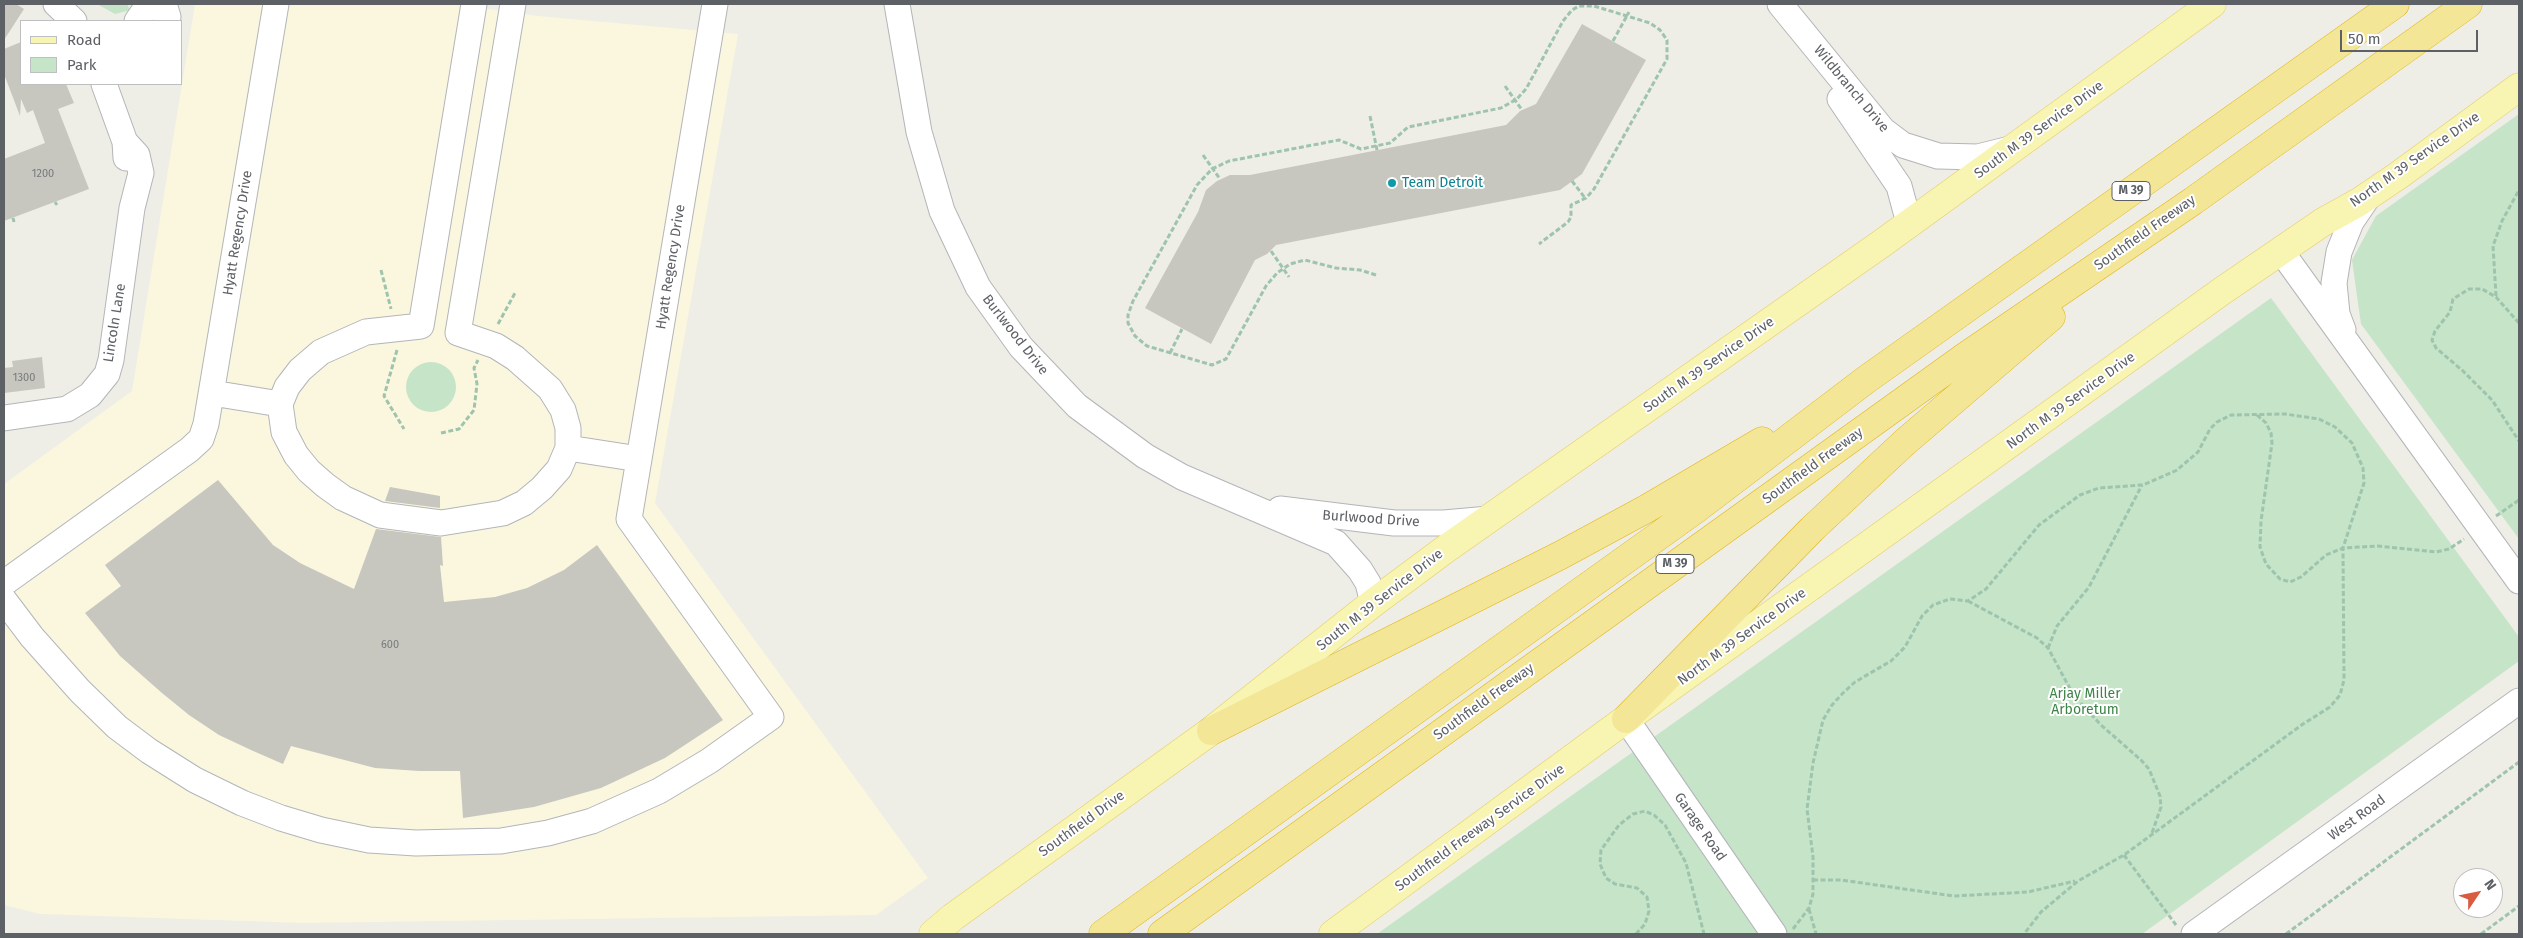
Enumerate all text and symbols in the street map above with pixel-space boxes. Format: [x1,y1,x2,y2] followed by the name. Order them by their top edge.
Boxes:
[20,20,182,85] legend
[2343,20,2480,52] scale bar
[2348,30,2381,48] text: 50 m
[67,31,102,49] text: Road
[1810,42,1892,136] street label: Wildbranch Drive
[67,56,97,74] text: Park
[1971,78,2107,182] street label: South M 39 Service Drive
[2347,109,2483,211] street label: North M 39 Service Drive
[32,167,54,181] house number: 1200
[220,169,256,297] street label: Hyatt Regency Drive
[1402,175,1483,191] place label: Team Detroit
[1386,177,1398,189] marker: Team Detroit
[2112,182,2150,200] road number: M 39
[2091,192,2199,274] street label: Southfield Freeway
[653,203,689,331] street label: Hyatt Regency Drive
[100,282,130,364] street label: Lincoln Lane
[978,291,1052,379] street label: Burlwood Drive
[1640,314,1778,416] street label: South M 39 Service Drive
[2003,349,2139,453] street label: North M 39 Service Drive
[13,371,35,385] house number: 1300
[1760,424,1866,508] street label: Southfield Freeway
[1322,507,1420,531] street label: Burlwood Drive
[1314,546,1446,654] street label: South M 39 Service Drive
[1656,554,1694,574] road number: M 39
[1674,585,1810,689] street label: North M 39 Service Drive
[381,638,399,652] house number: 600
[1431,660,1537,744] street label: Southfield Freeway
[2049,686,2121,719] park label: Arjay Miller Arboretum
[1392,761,1568,895] street label: Southfield Freeway Service Drive
[1036,787,1128,861] street label: Southfield Drive
[1670,790,1730,864] street label: Garage Road
[2325,792,2389,844] street label: West Road
[2453,868,2503,918] north arrow
[2480,876,2500,893] text: N

